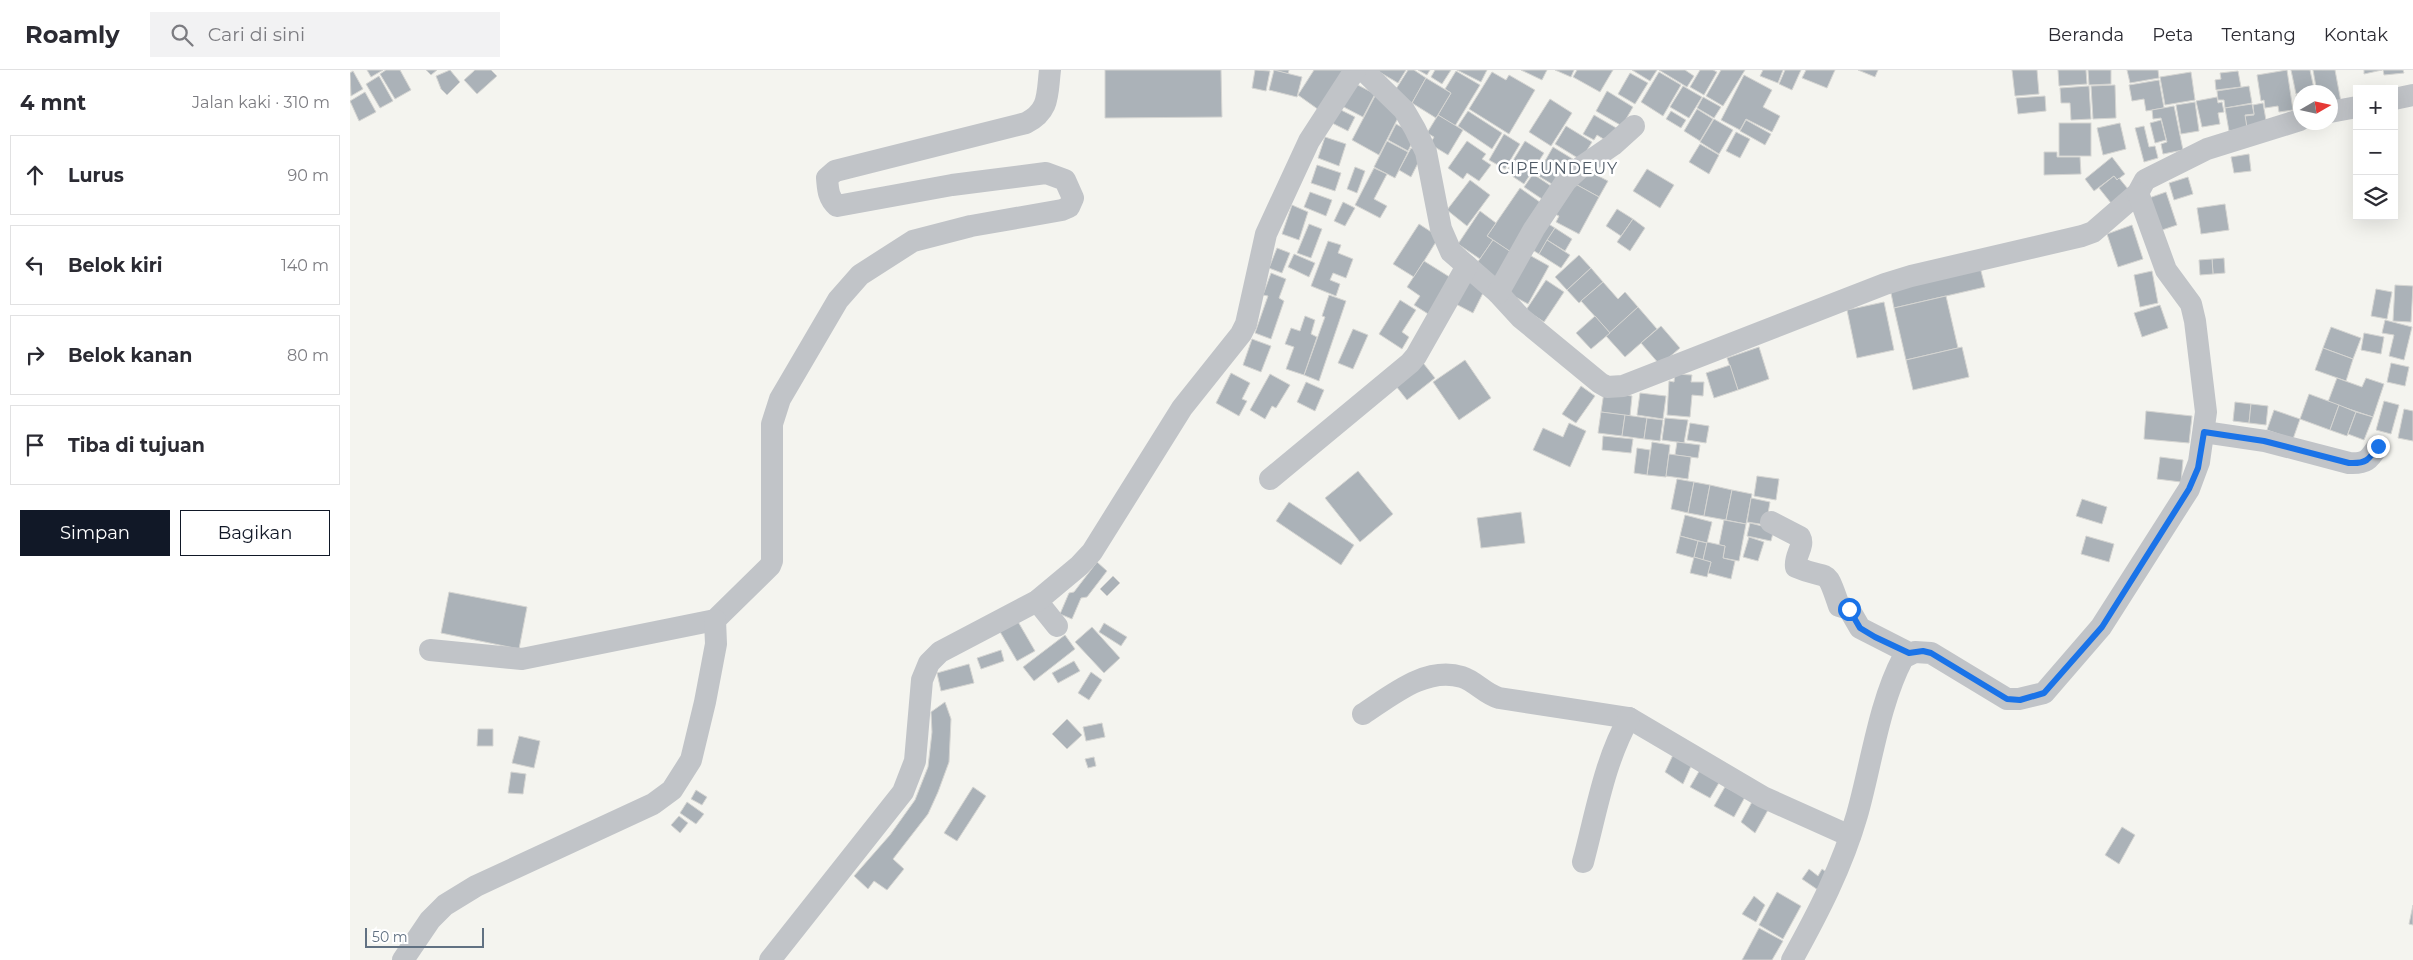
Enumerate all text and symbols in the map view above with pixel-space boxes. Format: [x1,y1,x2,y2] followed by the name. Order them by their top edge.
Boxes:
[150,12,500,57] search box
[25,20,120,49] text: Roamly
[168,21,196,49] icon: search
[208,23,305,46] text: Cari di sini
[2048,24,2124,46] text: Beranda
[2152,24,2193,46] text: Peta
[2221,24,2296,46] text: Tentang
[2324,24,2388,46] text: Kontak
[2293,85,2338,130] north arrow
[2353,85,2398,220] map controls
[2353,85,2398,130] button: +
[20,90,86,115] text: 4 mnt
[192,93,330,112] text: Jalan kaki · 310 m
[2353,130,2398,175] button: −
[1498,159,1618,178] district label: CIPEUNDEUY
[21,161,49,189] icon: ahead
[68,164,124,187] text: Lurus
[287,166,329,185] text: 90 m
[2353,175,2398,220] button: layers
[21,251,49,279] icon: left
[68,254,163,277] text: Belok kiri
[281,256,329,275] text: 140 m
[21,341,49,369] icon: right
[68,344,192,367] text: Belok kanan
[287,346,329,365] text: 80 m
[21,431,49,459] icon: arrive
[68,434,205,457] text: Tiba di tujuan
[2367,435,2390,458] route end
[20,510,170,556] button: Simpan
[180,510,330,556] button: Bagikan
[1838,598,1861,621] route start
[365,925,484,948] scale bar
[372,928,408,946] text: 50 m

